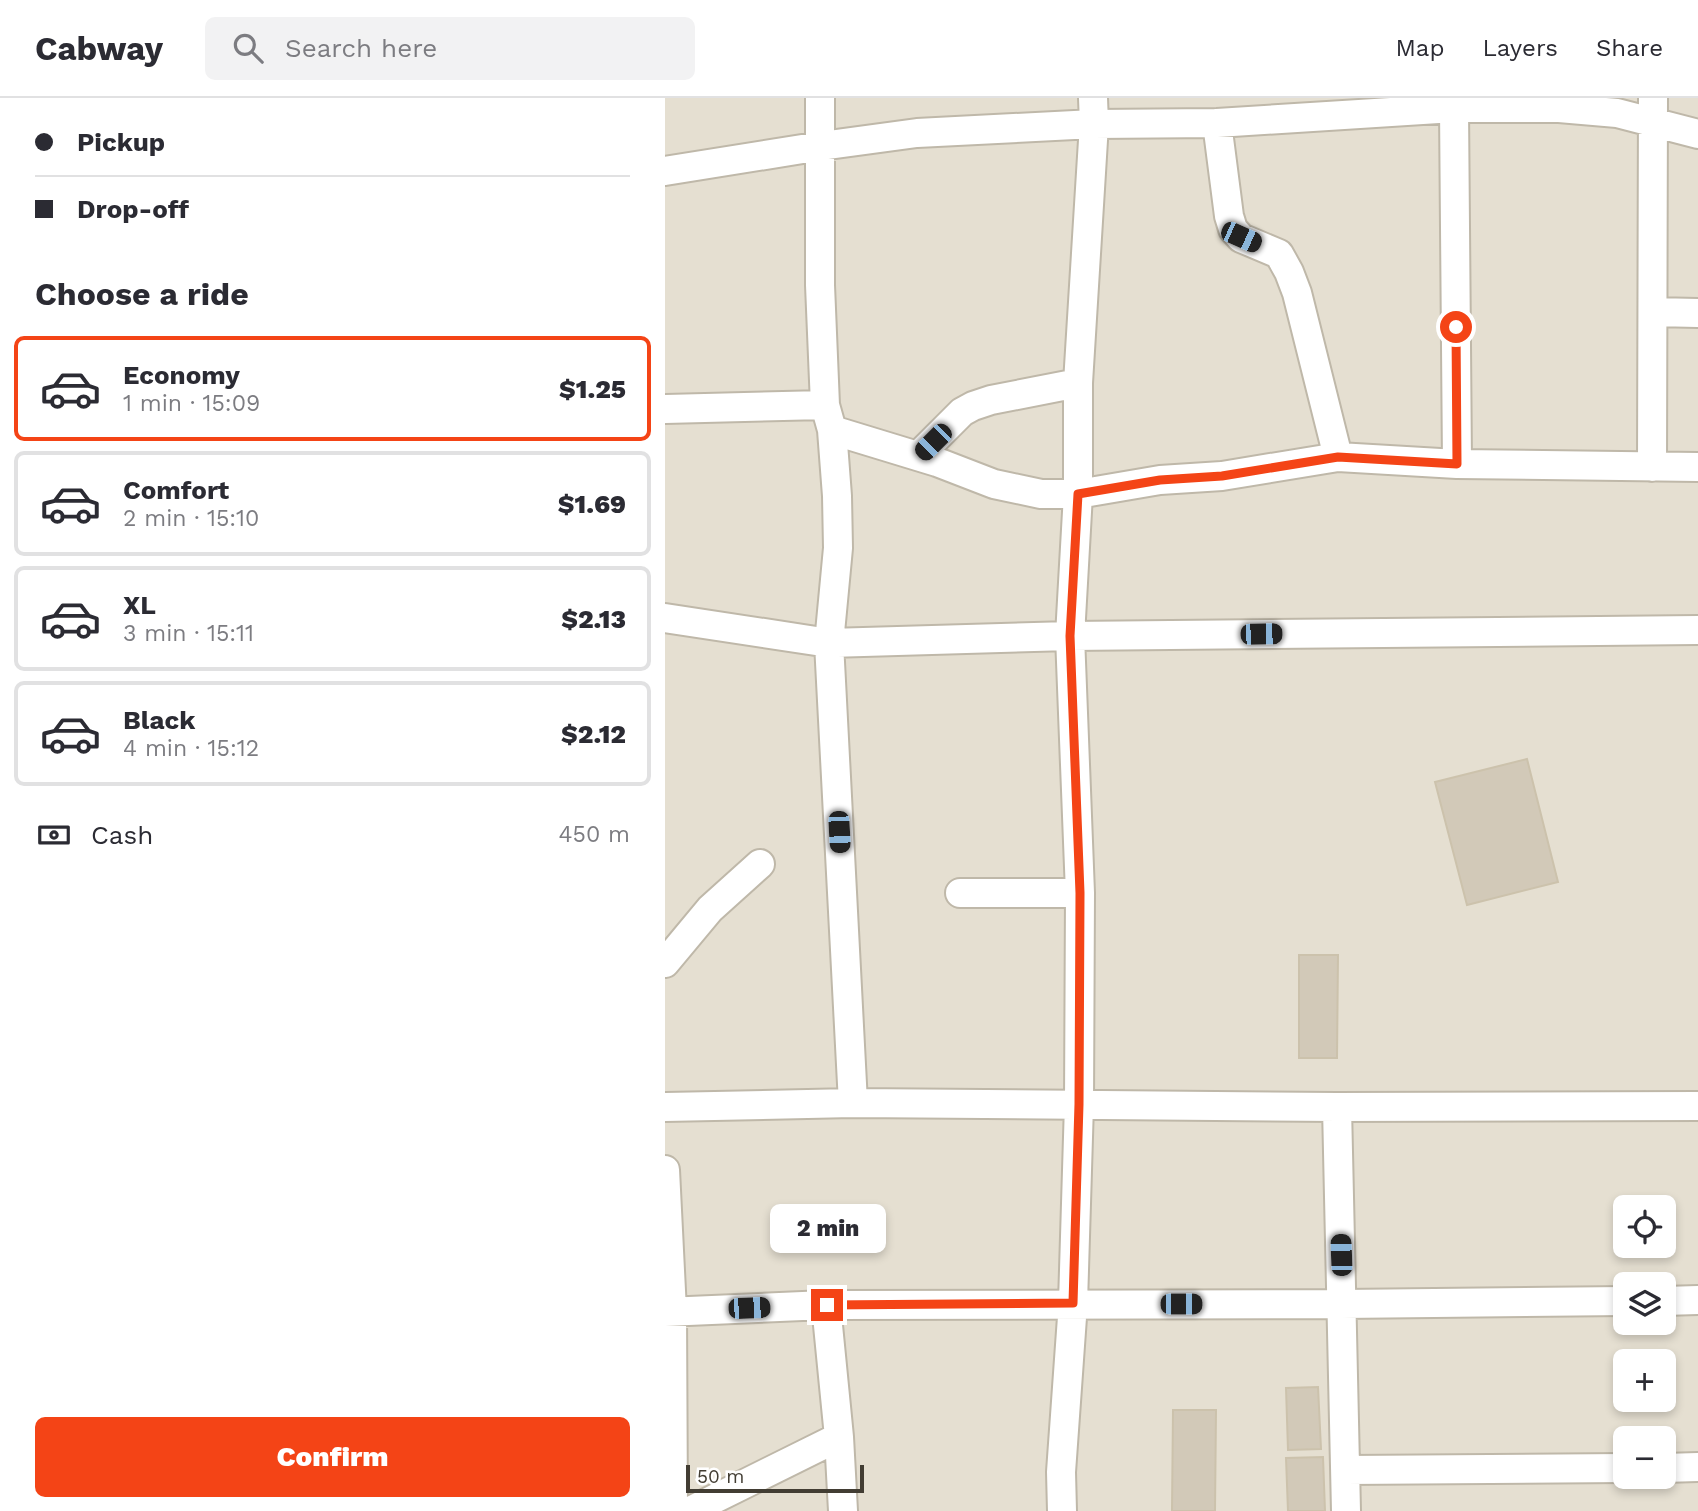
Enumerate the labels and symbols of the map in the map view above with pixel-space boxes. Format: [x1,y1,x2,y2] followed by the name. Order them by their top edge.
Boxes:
[1218,219,1265,255] car
[1440,311,1472,343] route start
[911,420,956,464] car
[1240,623,1283,645] car
[828,810,851,854] car
[769,1204,885,1252] callout: 2 min
[1330,1234,1353,1276] car
[811,1289,843,1321] route end
[1161,1294,1203,1315] car
[728,1297,771,1319] car
[686,1462,865,1494] scale bar

